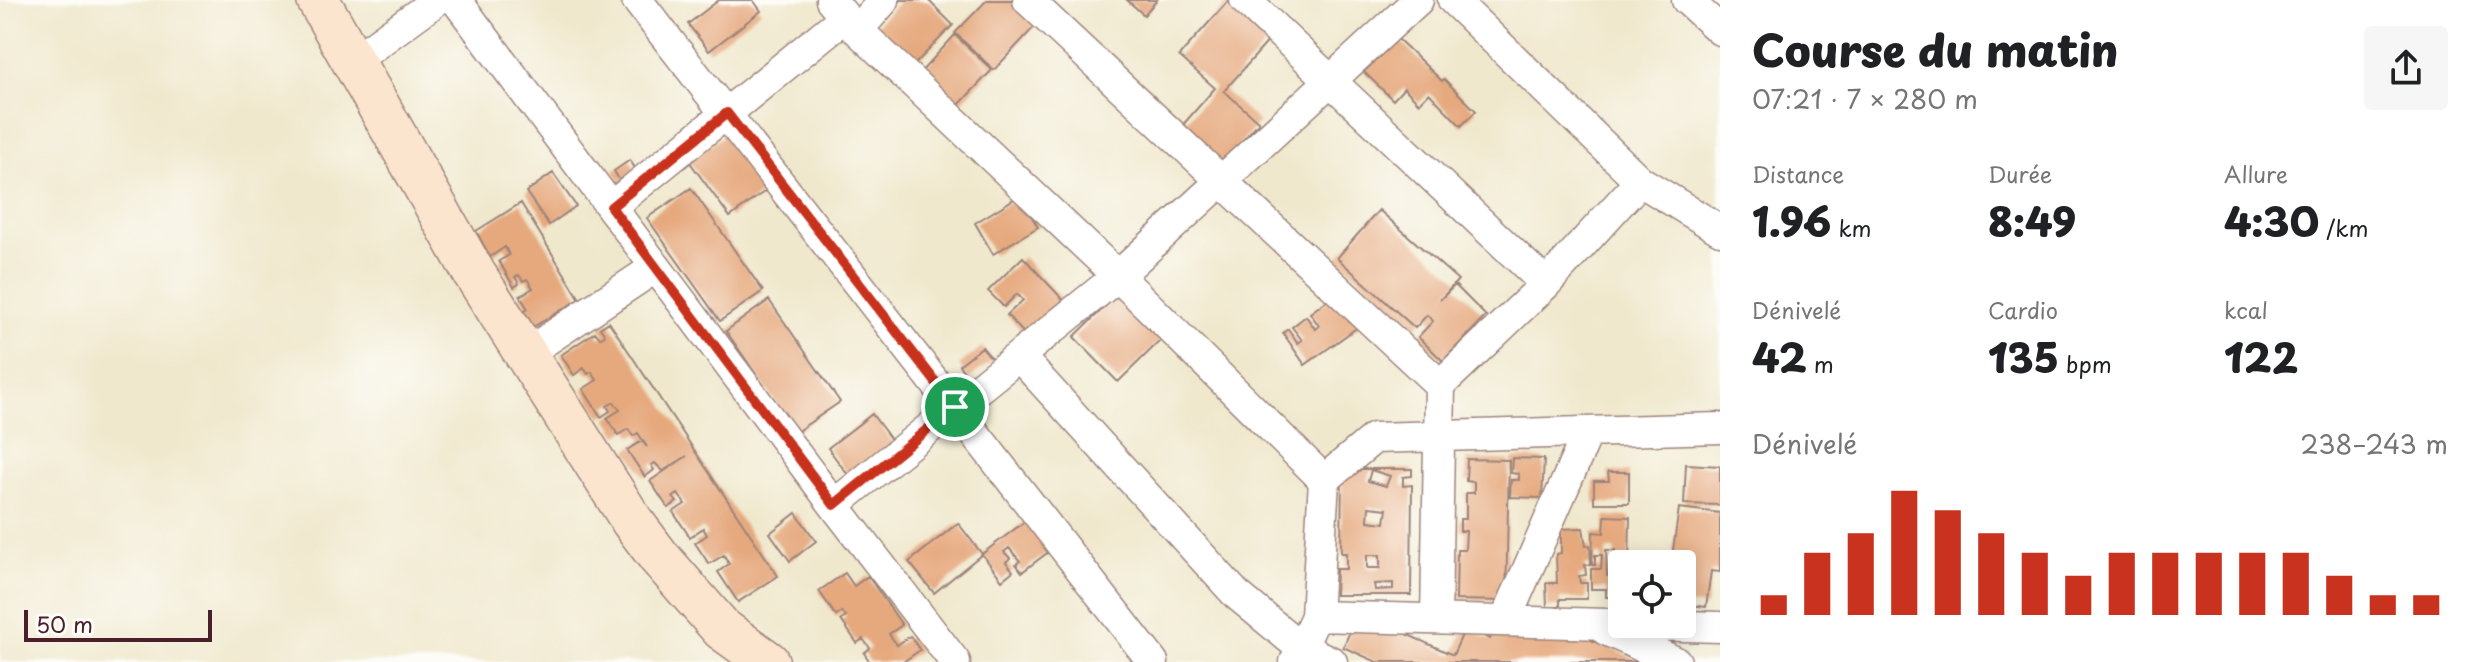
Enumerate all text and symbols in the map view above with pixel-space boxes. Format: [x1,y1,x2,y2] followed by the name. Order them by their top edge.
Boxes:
[1752,16,2118,82] text: Course du matin
[2364,26,2448,110] button: share
[1752,79,1978,118] text: 07:21 · 7 × 280 m
[1752,157,1844,190] text: Distance
[1988,157,2052,190] text: Durée
[2224,157,2288,190] text: Allure
[1752,190,1831,251] text: 1.96
[1988,190,2076,251] text: 8:49
[2224,190,2319,251] text: 4:30
[1831,211,1872,244] text: km
[2319,211,2368,244] text: /km
[1752,293,1841,326] text: Dénivelé
[1988,293,2058,326] text: Cardio
[2224,293,2268,326] text: kcal
[1752,326,1807,387] text: 42
[1988,326,2059,387] text: 135
[2224,326,2298,387] text: 122
[1807,347,1834,380] text: m
[2059,347,2112,380] text: bpm
[921,373,989,441] pin
[933,385,977,429] icon: arrive
[1752,424,1857,463] text: Dénivelé
[2300,424,2448,463] text: 238–243 m
[1608,550,1696,638] map controls
[1608,550,1696,638] button: locate
[24,606,212,642] scale bar
[36,607,93,640] text: 50 m

